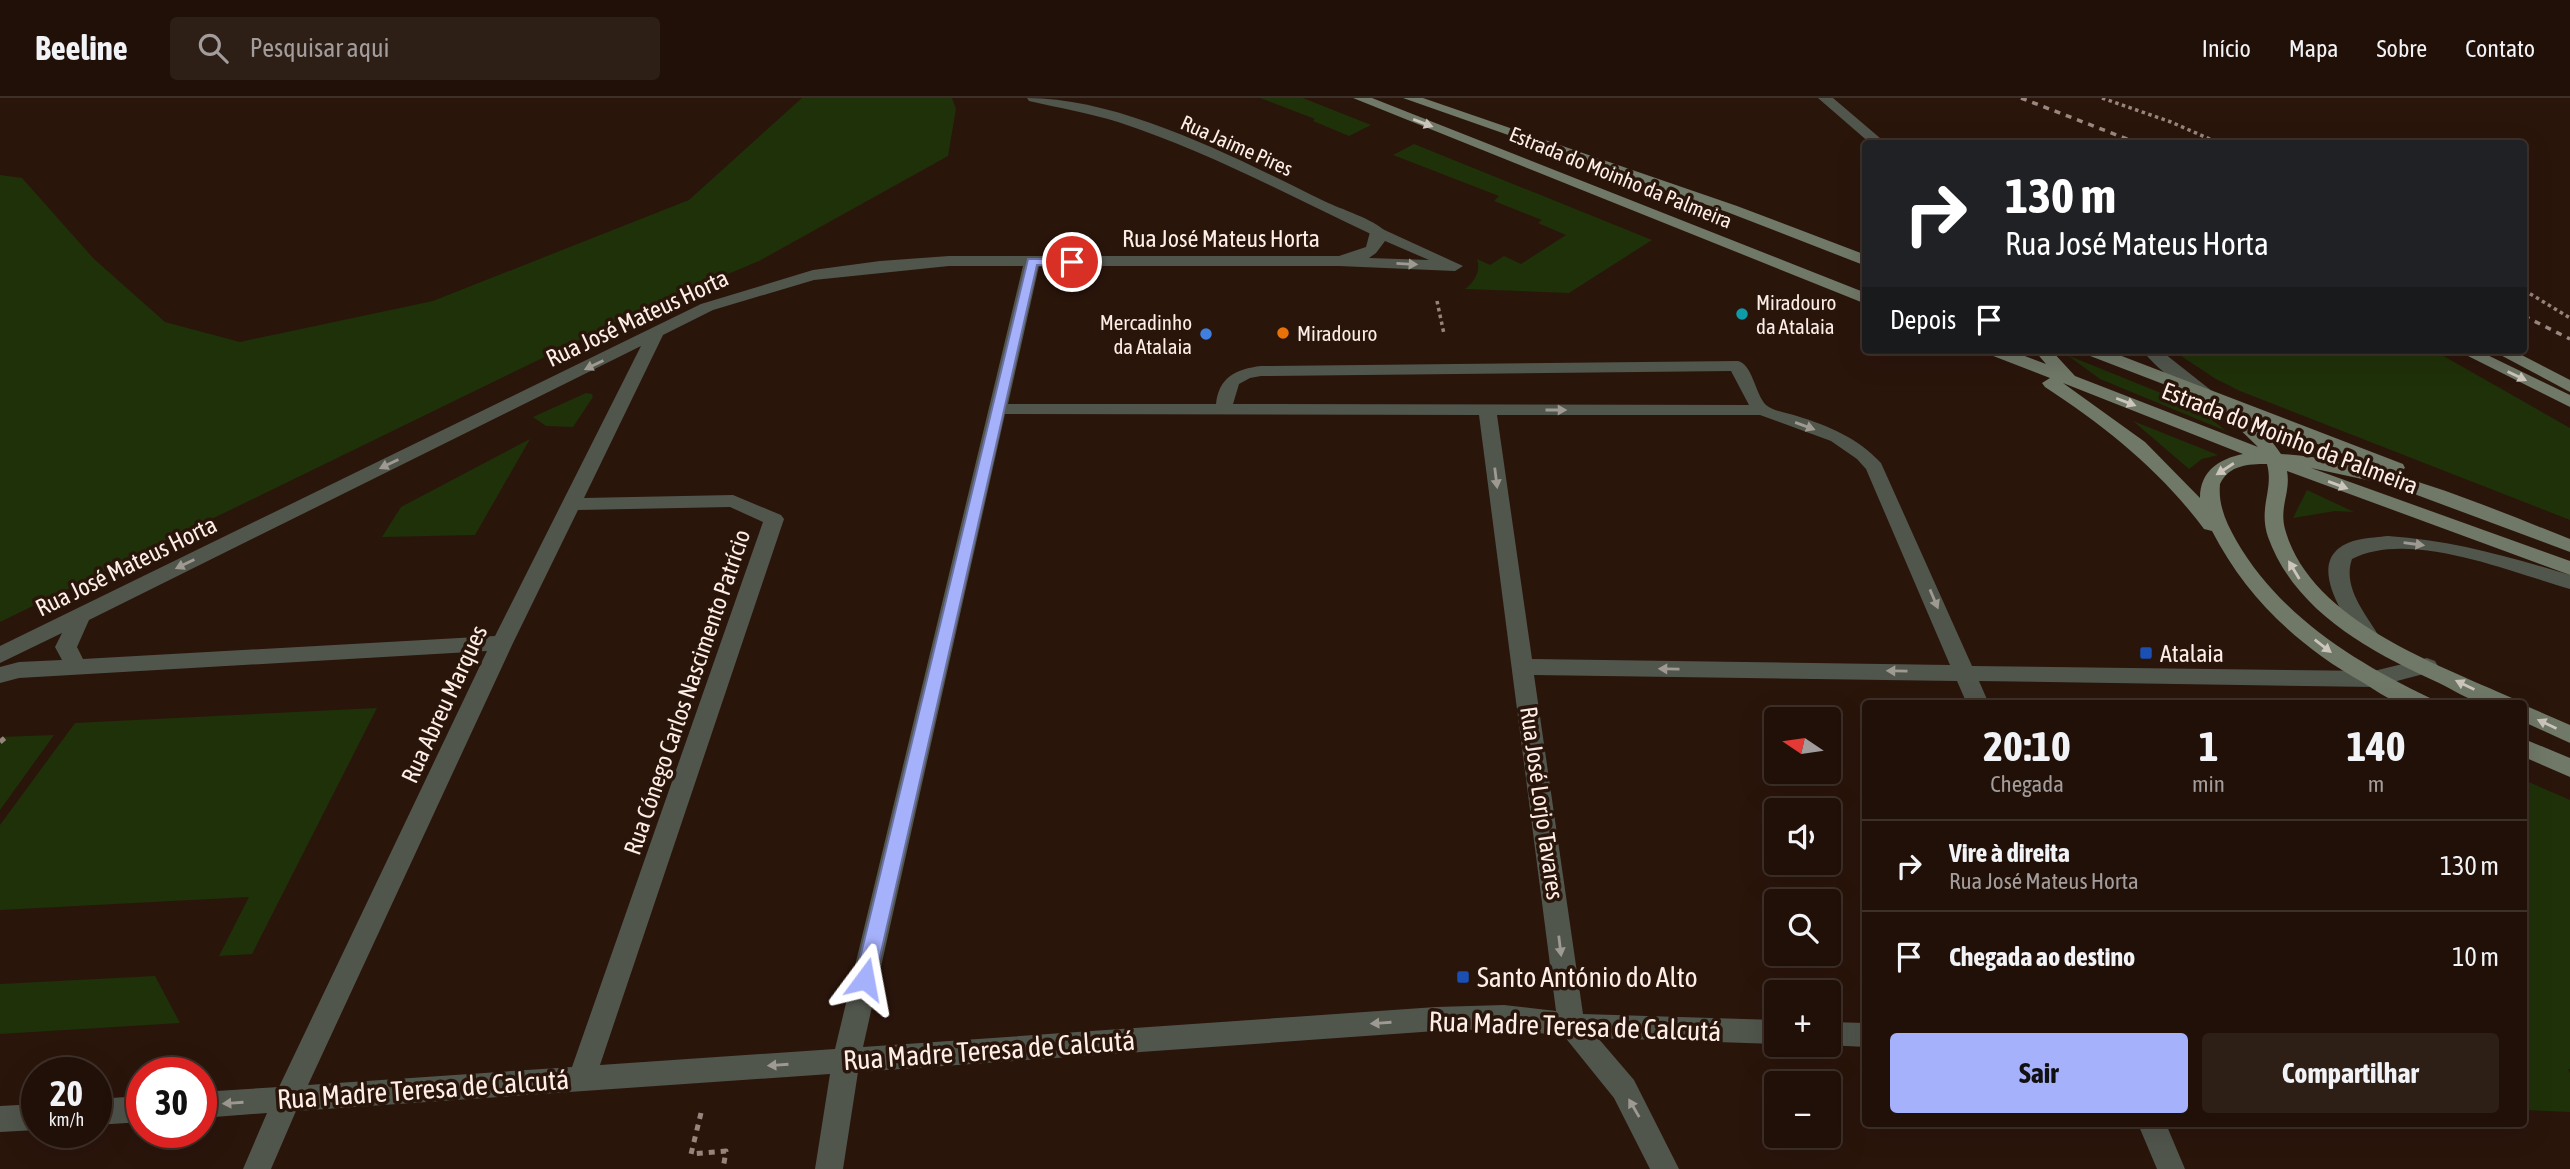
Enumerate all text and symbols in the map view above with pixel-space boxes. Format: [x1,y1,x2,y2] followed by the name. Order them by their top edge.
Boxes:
[170,17,660,80] search box
[35,29,128,67] text: Beeline
[194,29,232,67] icon: search
[250,33,390,63] text: Pesquisar aqui
[2202,35,2251,62] text: Início
[2289,35,2339,62] text: Mapa
[2377,35,2427,62] text: Sobre
[2465,35,2535,62] text: Contato
[1177,110,1297,180] street label: Rua Jaime Pires
[1413,117,1434,128] one-way arrow
[1506,121,1736,233] street label: Estrada do Moinho da Palmeira
[2005,167,2116,223] text: 130 m
[1890,168,1981,259] icon: right
[1122,225,1320,252] street label: Rua José Mateus Horta
[2005,225,2269,262] text: Rua José Mateus Horta
[1042,232,1102,292] pin
[1053,243,1091,281] icon: arrive
[1396,259,1418,270] one-way arrow
[542,264,732,372] street label: Rua José Mateus Horta
[1756,290,1836,338] place label: Miradouro da Atalaia
[1970,301,2008,339] icon: arrive
[1890,305,1956,335] text: Depois
[1734,306,1750,322] marker: Miradouro da Atalaia
[1100,310,1192,358] place label: Mercadinho da Atalaia
[1297,321,1377,345] place label: Miradouro
[1275,325,1291,341] marker: Miradouro
[1198,326,1214,342] marker: Mercadinho da Atalaia
[584,359,604,370] one-way arrow
[2507,371,2527,382] one-way arrow
[2158,377,2422,499] street label: Estrada do Moinho da Palmeira
[2115,397,2136,408] one-way arrow
[1545,404,1567,416] one-way arrow
[1794,420,1815,431] one-way arrow
[379,459,399,470] one-way arrow
[2215,462,2234,475] one-way arrow
[1490,467,1501,489] one-way arrow
[2327,479,2348,490] one-way arrow
[31,510,221,622] street label: Rua José Mateus Horta
[619,526,755,858] street label: Rua Cónego Carlos Nascimento Patrício
[2403,539,2425,550] one-way arrow
[175,559,195,570] one-way arrow
[2288,560,2301,579] one-way arrow
[1929,589,1940,610] one-way arrow
[396,621,492,787] street label: Rua Abreu Marques
[2314,639,2332,654] one-way arrow
[2160,640,2224,667] place label: Atalaia
[2138,645,2154,661] marker: Atalaia
[1658,663,1680,674] one-way arrow
[1886,665,1908,677] one-way arrow
[2455,679,2475,691] one-way arrow
[1515,705,1569,901] street label: Rua José Lorjo Tavares
[1764,707,1841,784] north arrow
[1764,707,1841,1148] map controls
[2537,718,2557,729] one-way arrow
[1983,722,2071,770] text: 20:10
[2199,722,2218,770] text: 1
[2346,722,2406,770] text: 140
[1990,771,2064,797] text: Chegada
[2192,771,2225,797] text: min
[2368,771,2384,797] text: m
[1764,798,1841,875] button: sound
[1949,838,2070,868] text: Vire à direita
[1890,847,1928,885] icon: right
[2440,851,2499,881] text: 130 m
[1949,868,2139,894] text: Rua José Mateus Horta
[1764,889,1841,966] button: search
[1555,935,1566,957] one-way arrow
[1890,938,1928,976] icon: arrive
[828,942,902,1016] position arrow
[1949,942,2135,972] text: Chegada ao destino
[2452,942,2499,972] text: 10 m
[1477,961,1698,993] place label: Santo António do Alto
[1455,969,1471,985] marker: Santo António do Alto
[1764,980,1841,1057] button: +
[1428,1005,1722,1047] street label: Rua Madre Teresa de Calcutá
[1369,1018,1391,1029] one-way arrow
[842,1024,1136,1076] street label: Rua Madre Teresa de Calcutá
[1890,1033,2188,1113] button: Sair
[2202,1033,2499,1113] button: Compartilhar
[126,1057,217,1148] speed limit sign: 30
[766,1059,788,1070] one-way arrow
[276,1063,570,1115] street label: Rua Madre Teresa de Calcutá
[1764,1071,1841,1148] button: −
[50,1073,83,1113] text: 20
[222,1098,244,1109] one-way arrow
[1628,1098,1640,1118] one-way arrow
[49,1109,84,1130] text: km/h

